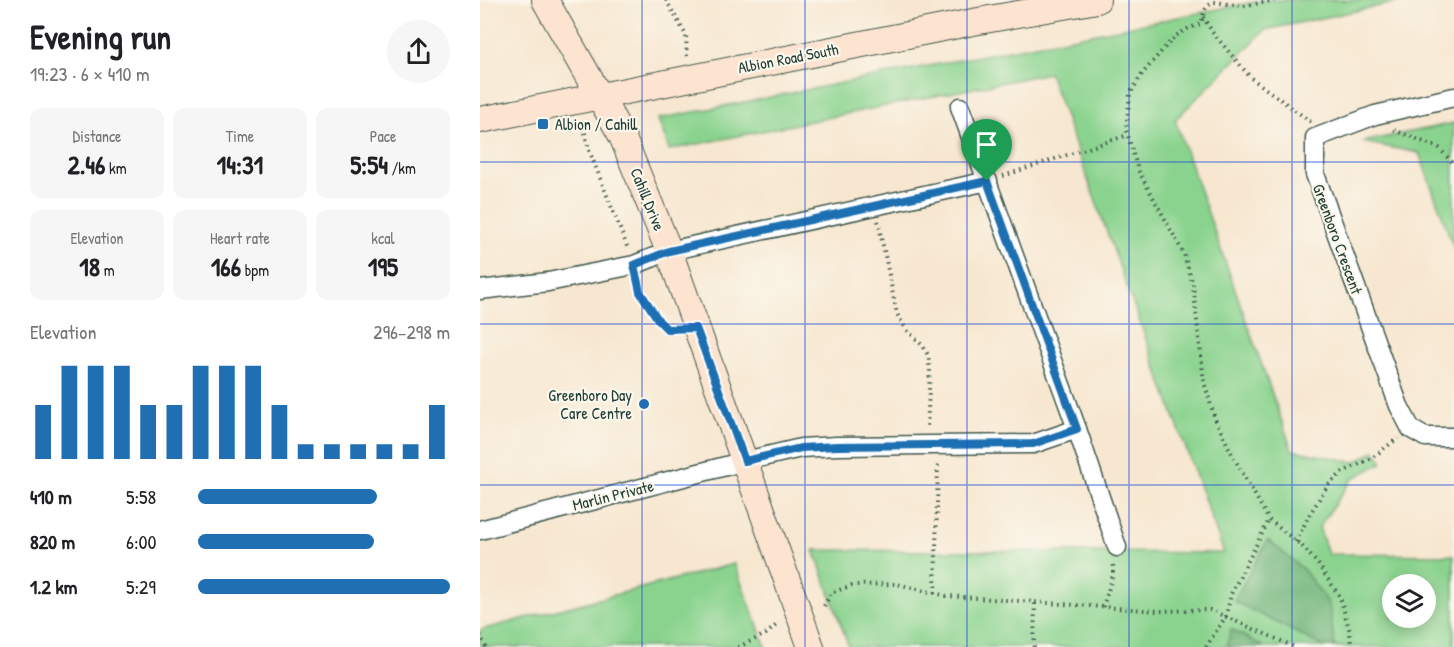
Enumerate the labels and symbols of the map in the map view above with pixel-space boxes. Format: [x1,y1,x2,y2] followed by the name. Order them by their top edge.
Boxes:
[736,37,840,79] street label: Albion Road South
[555,113,637,135] place label: Albion / Cahill
[536,117,550,131] marker: Albion / Cahill
[961,119,1012,181] pin
[625,164,671,234] street label: Cahill Drive
[1308,181,1368,298] street label: Greenboro Crescent
[548,384,633,424] place label: Greenboro Day Care Centre
[637,397,651,411] marker: Greenboro Day Care Centre
[570,474,656,516] street label: Marlin Private

